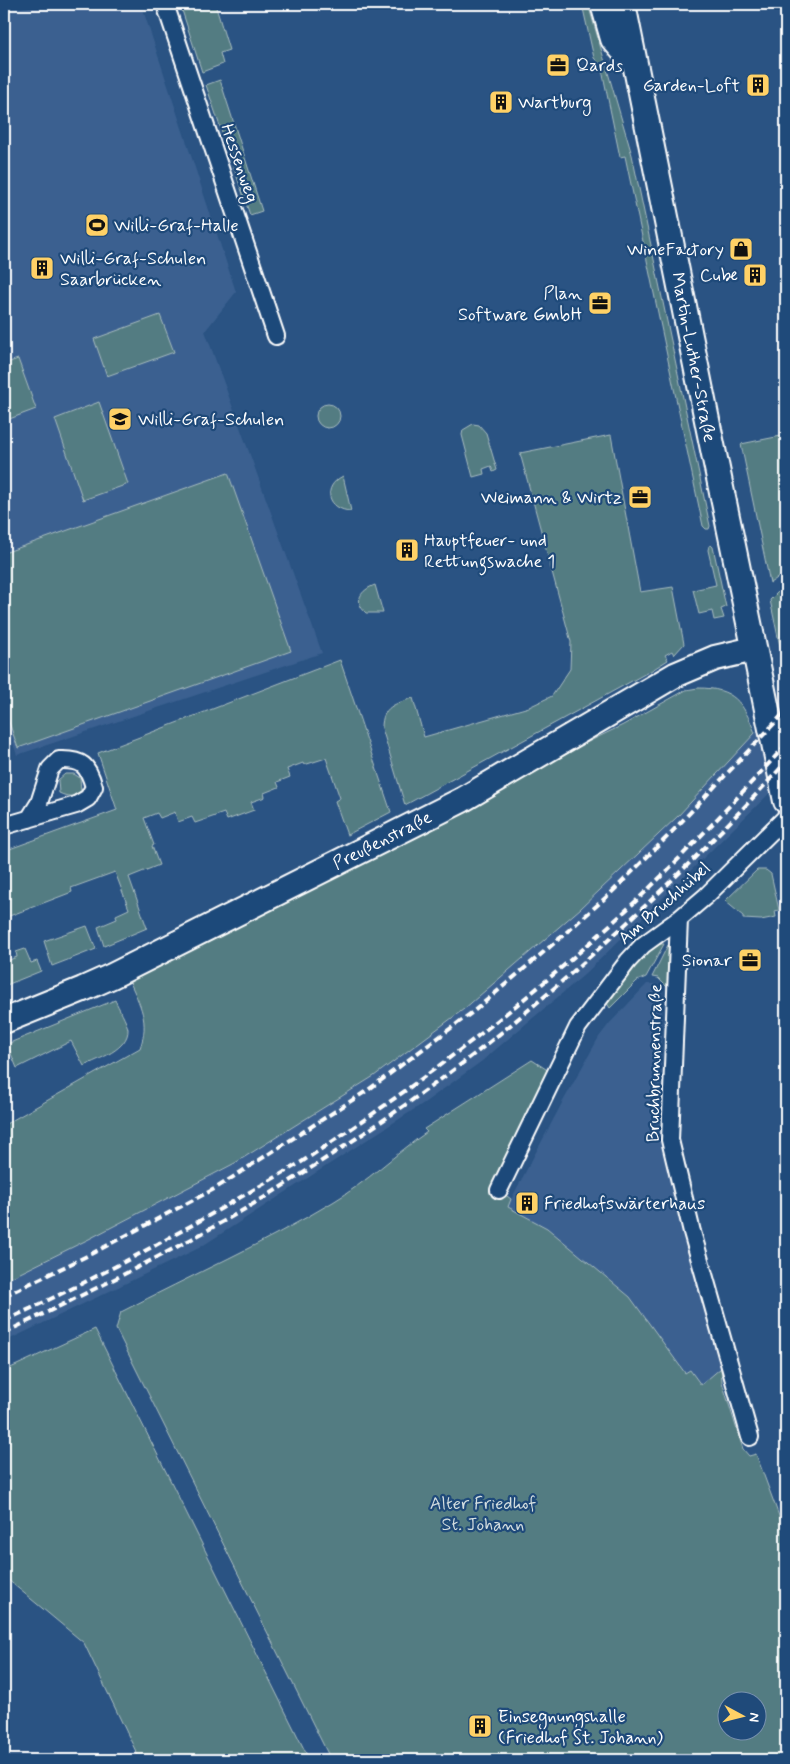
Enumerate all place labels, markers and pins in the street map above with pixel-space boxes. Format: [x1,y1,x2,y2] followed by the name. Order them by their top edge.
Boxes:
[545,52,571,78] office icon: Qards
[576,54,623,78] place label: Qards
[745,72,771,98] building icon: Garden-Loft
[643,74,740,98] place label: Garden-Loft
[488,89,514,115] building icon: Wartburg
[518,91,592,116] place label: Wartburg
[84,212,110,238] sports icon: Willi-Graf-Halle
[114,214,239,238] place label: Willi-Graf-Halle
[728,236,754,262] shop icon: WineFactory
[627,238,724,262] place label: WineFactory
[60,247,206,292] place label: Willi-Graf-Schulen Saarbrücken
[29,255,55,281] building icon: Willi-Graf-Schulen Saarbrücken
[742,262,768,288] building icon: Cube
[700,264,738,288] place label: Cube
[458,282,582,327] place label: Plan Software GmbH
[587,290,613,316] office icon: Plan Software GmbH
[107,406,133,432] school or university icon: Willi-Graf-Schulen
[138,408,284,432] place label: Willi-Graf-Schulen
[627,484,653,510] office icon: Weimann & Wirtz
[481,486,622,510] place label: Weimann & Wirtz
[424,529,555,576] place label: Hauptfeuer- und Rettungswache 1
[394,537,420,563] building icon: Hauptfeuer- und Rettungswache 1
[737,947,763,973] office icon: Sionar
[682,949,733,973] place label: Sionar
[514,1190,540,1216] building icon: Friedhofswärterhaus
[544,1192,705,1216] place label: Friedhofswärterhaus
[498,1705,664,1750] place label: Einsegnungshalle (Friedhof St. Johann)
[467,1713,493,1739] building icon: Einsegnungshalle (Friedhof St. Johann)

